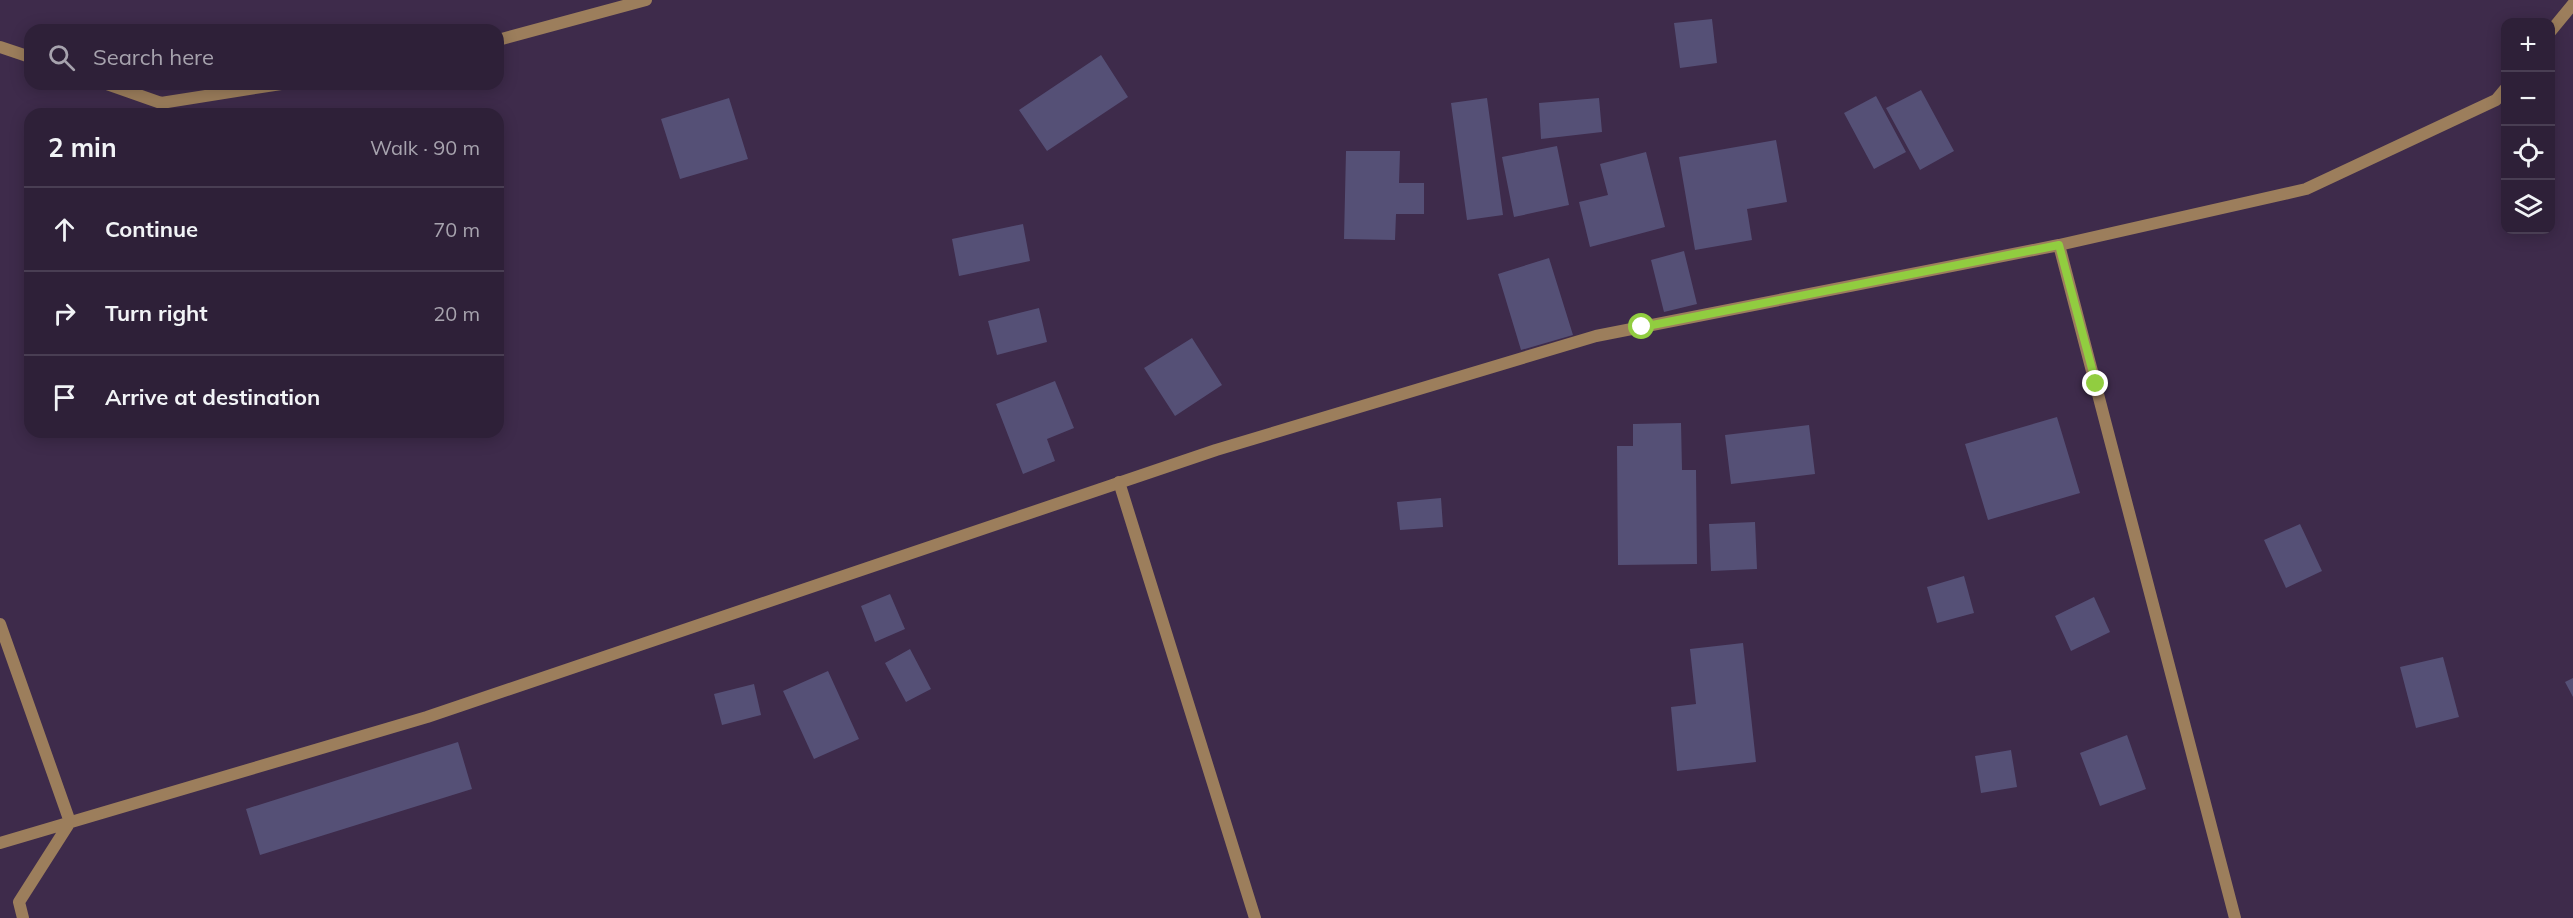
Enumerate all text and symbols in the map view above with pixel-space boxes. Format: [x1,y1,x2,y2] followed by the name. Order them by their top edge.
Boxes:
[2501,18,2555,234] map controls
[2501,18,2555,72] button: +
[24,24,504,90] search box
[45,41,78,74] icon: search
[93,43,214,71] text: Search here
[2501,72,2555,126] button: −
[2501,126,2555,180] button: locate
[48,131,117,164] text: 2 min
[370,135,480,160] text: Walk · 90 m
[2501,180,2555,234] button: layers
[48,213,81,246] icon: ahead
[105,215,198,243] text: Continue
[433,217,480,242] text: 70 m
[48,297,81,330] icon: right
[105,299,208,327] text: Turn right
[433,301,480,326] text: 20 m
[1628,313,1654,339] route start
[2082,370,2108,396] route end
[48,381,81,414] icon: arrive
[105,383,320,411] text: Arrive at destination

